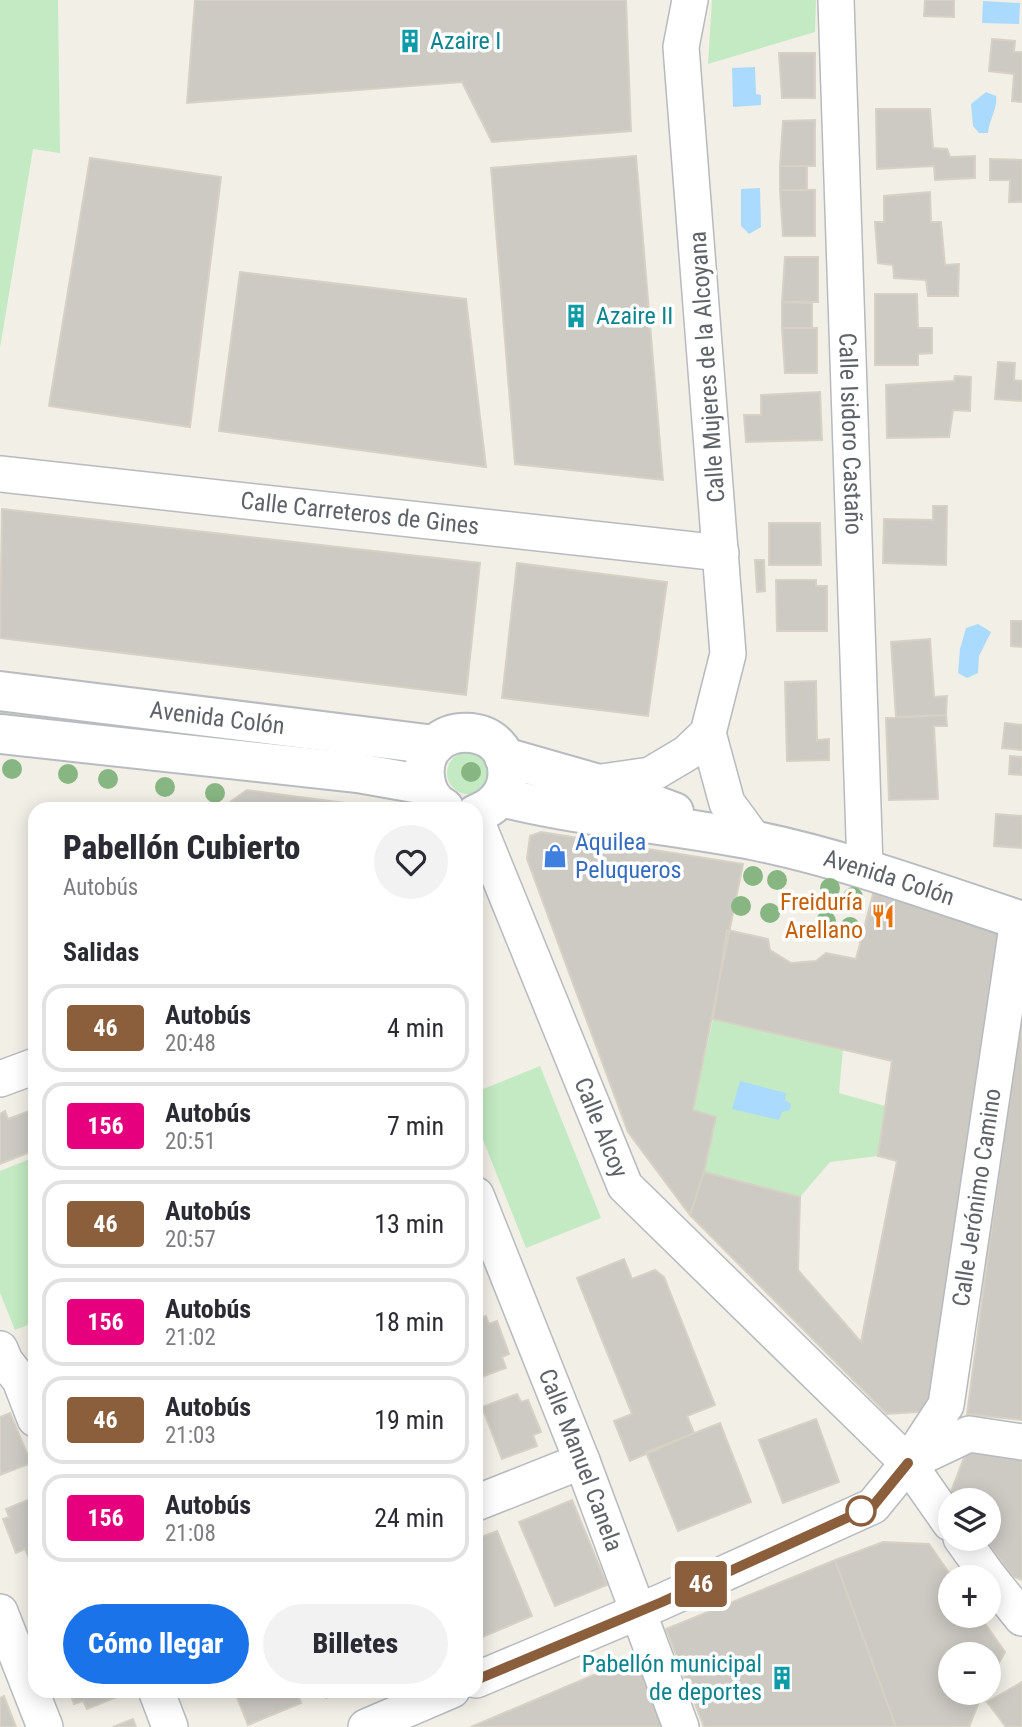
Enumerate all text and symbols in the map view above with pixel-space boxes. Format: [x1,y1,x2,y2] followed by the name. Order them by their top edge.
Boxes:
[396,27,424,55] building icon: Azaire I
[430,27,501,55] place label: Azaire I
[684,230,730,504] street label: Calle Mujeres de la Alcoyana
[562,302,590,330] building icon: Azaire II
[596,302,673,330] place label: Azaire II
[833,332,868,535] street label: Calle Isidoro Castaño
[239,486,481,540] street label: Calle Carreteros de Gines
[148,696,286,740] street label: Avenida Colón
[374,825,448,899] button: heart
[63,828,300,867] text: Pabellón Cubierto
[575,828,681,884] place label: Aquilea Peluqueros
[541,842,569,870] shop icon: Aquilea Peluqueros
[821,844,958,911] street label: Avenida Colón
[63,874,138,901] text: Autobús
[780,888,863,944] place label: Freiduría Arellano
[869,902,897,930] restaurant icon: Freiduría Arellano
[63,937,139,967] text: Salidas
[165,1000,251,1030] text: Autobús
[387,1013,444,1043] text: 4 min
[93,1014,118,1042] text: 46
[165,1030,216,1057] text: 20:48
[568,1073,634,1182] street label: Calle Alcoy
[947,1087,1007,1308] street label: Calle Jerónimo Camino
[165,1098,251,1128] text: Autobús
[387,1111,444,1141] text: 7 min
[87,1112,124,1140] text: 156
[165,1128,216,1155] text: 20:51
[165,1196,251,1226] text: Autobús
[374,1209,444,1239] text: 13 min
[93,1210,118,1238] text: 46
[165,1226,216,1253] text: 20:57
[165,1294,251,1324] text: Autobús
[374,1307,444,1337] text: 18 min
[87,1308,124,1336] text: 156
[165,1324,216,1351] text: 21:02
[533,1365,628,1555] street label: Calle Manuel Canela
[165,1392,251,1422] text: Autobús
[374,1405,444,1435] text: 19 min
[93,1406,118,1434] text: 46
[165,1422,216,1449] text: 21:03
[938,1488,1001,1705] map controls
[938,1488,1001,1551] button: layers
[165,1490,251,1520] text: Autobús
[846,1496,876,1526] unlabelled marker
[374,1503,444,1533] text: 24 min
[87,1504,124,1532] text: 156
[165,1520,216,1547] text: 21:08
[670,1561,732,1607] line badge: 46
[938,1565,1001,1628] button: +
[689,1570,713,1598] text: 46
[63,1604,249,1684] button: Cómo llegar
[263,1604,448,1684] button: Billetes
[938,1642,1001,1705] button: −
[582,1650,762,1706] place label: Pabellón municipal de deportes
[768,1664,796,1692] building icon: Pabellón municipal de deportes

